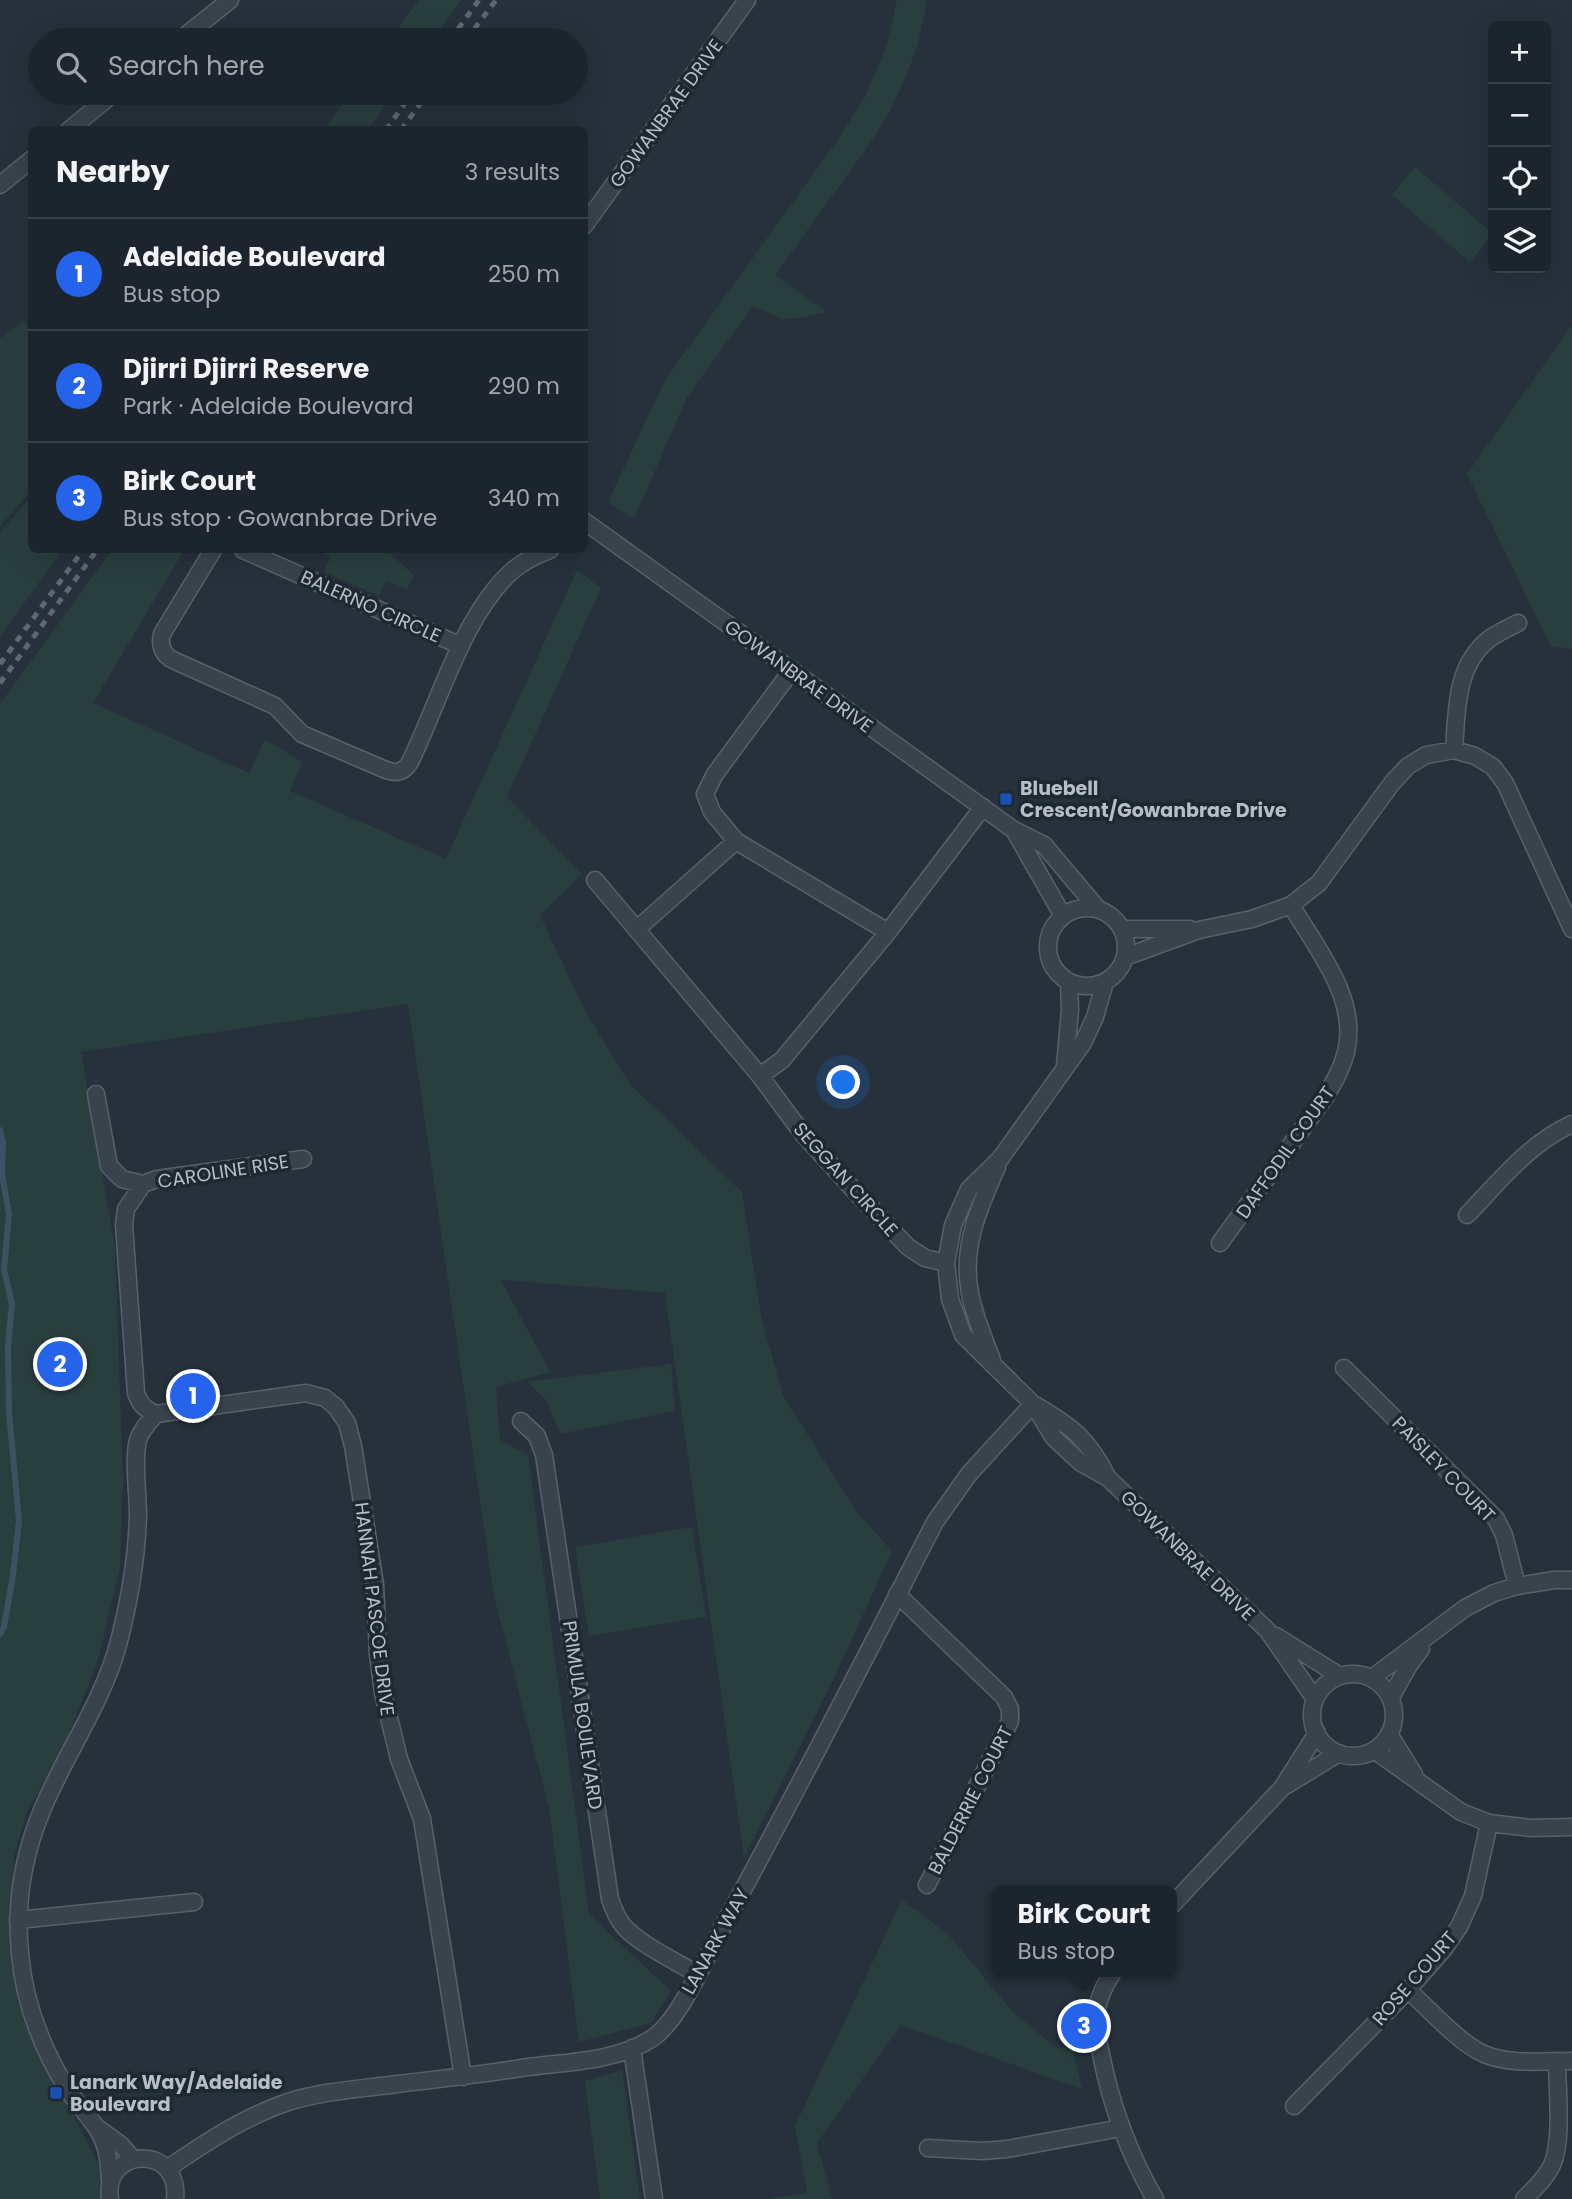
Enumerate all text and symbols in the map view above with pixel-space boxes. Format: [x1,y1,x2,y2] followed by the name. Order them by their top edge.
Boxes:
[1488,21,1551,273] map controls
[1488,21,1551,84] button: +
[28,28,588,105] search box
[603,34,729,193] street label: GOWANBRAE DRIVE
[52,48,90,86] icon: search
[108,48,265,84] text: Search here
[1488,84,1551,147] button: −
[1488,147,1551,210] button: locate
[56,150,170,193] text: Nearby
[465,156,560,188] text: 3 results
[1488,210,1551,273] button: layers
[123,239,386,275] text: Adelaide Boulevard
[75,258,83,290] text: 1
[488,258,560,290] text: 250 m
[123,278,221,310] text: Bus stop
[123,351,369,387] text: Djirri Djirri Reserve
[72,370,86,402] text: 2
[488,370,560,402] text: 290 m
[123,390,414,422] text: Park · Adelaide Boulevard
[123,463,256,499] text: Birk Court
[72,482,86,514] text: 3
[488,482,560,514] text: 340 m
[123,502,437,534] text: Bus stop · Gowanbrae Drive
[296,563,445,649] street label: BALERNO CIRCLE
[719,613,878,739] street label: GOWANBRAE DRIVE
[1020,775,1287,824] place label: Bluebell Crescent/Gowanbrae Drive
[998,791,1014,807] marker: Bluebell Crescent/Gowanbrae Drive
[826,1065,860,1099] your location
[1230,1081,1341,1224] street label: DAFFODIL COURT
[787,1116,904,1242] street label: SEGGAN CIRCLE
[156,1148,290,1195] street label: CAROLINE RISE
[37,1338,83,1390] pin: 2
[170,1370,216,1422] pin: 1
[1386,1410,1501,1528] street label: PAISLEY COURT
[1114,1484,1261,1627] street label: GOWANBRAE DRIVE
[348,1501,401,1718] street label: HANNAH PASCOE DRIVE
[556,1619,609,1811] street label: PRIMULA BOULEVARD
[921,1722,1019,1879] street label: BALDERRIE COURT
[675,1883,756,1999] street label: LANARK WAY
[991,1886,1177,1977] popup
[1017,1896,1151,1932] text: Birk Court
[1366,1925,1463,2031] street label: ROSE COURT
[1017,1935,1115,1967] text: Bus stop
[1061,2000,1107,2052] pin: 3
[70,2069,283,2118] place label: Lanark Way/Adelaide Boulevard
[48,2085,64,2101] marker: Lanark Way/Adelaide Boulevard

